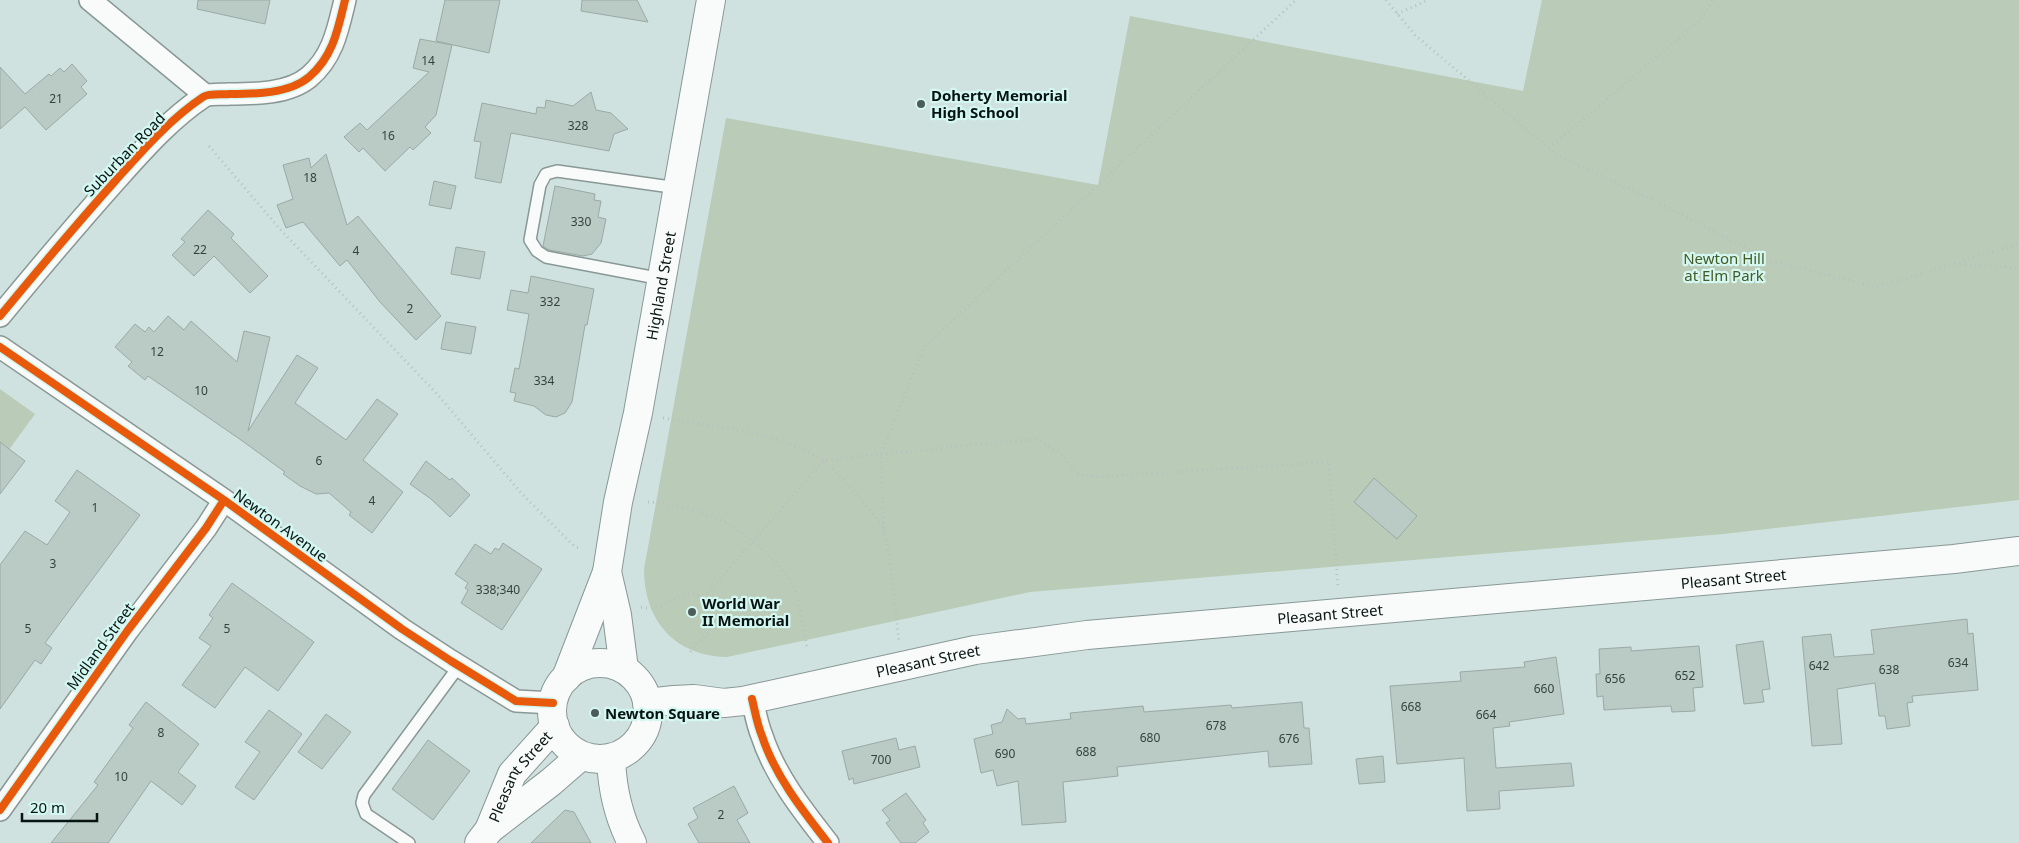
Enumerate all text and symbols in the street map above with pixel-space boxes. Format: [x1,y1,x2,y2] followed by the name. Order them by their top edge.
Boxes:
[421,52,435,69] house number: 14
[931,85,1068,122] place label: Doherty Memorial High School
[49,90,63,107] house number: 21
[915,98,927,110] marker: Doherty Memorial High School
[79,108,169,200] street label: Suburban Road
[568,117,588,134] house number: 328
[381,127,395,144] house number: 16
[303,169,317,186] house number: 18
[571,213,591,230] house number: 330
[641,229,680,342] street label: Highland Street
[193,241,207,258] house number: 22
[353,242,360,259] house number: 4
[1683,248,1765,285] park label: Newton Hill at Elm Park
[540,293,560,310] house number: 332
[407,300,414,317] house number: 2
[150,343,164,360] house number: 12
[534,372,554,389] house number: 334
[194,382,208,399] house number: 10
[316,452,323,469] house number: 6
[230,484,332,566] street label: Newton Avenue
[369,492,376,509] house number: 4
[92,499,98,516] house number: 1
[50,555,57,572] house number: 3
[1680,564,1788,593] street label: Pleasant Street
[476,581,520,598] house number: 338;340
[702,593,789,630] place label: World War II Memorial
[62,598,139,694] street label: Midland Street
[1276,599,1384,628] street label: Pleasant Street
[686,606,698,618] marker: World War II Memorial
[25,620,32,637] house number: 5
[224,620,231,637] house number: 5
[874,639,982,681] street label: Pleasant Street
[1948,654,1968,671] house number: 634
[1809,657,1829,674] house number: 642
[1879,661,1899,678] house number: 638
[1675,667,1695,684] house number: 652
[1605,670,1625,687] house number: 656
[1534,680,1554,697] house number: 660
[1401,698,1421,715] house number: 668
[605,703,720,723] place label: Newton Square
[1476,706,1496,723] house number: 664
[589,707,601,719] marker: Newton Square
[1206,717,1226,734] house number: 678
[158,724,165,741] house number: 8
[483,726,557,825] street label: Pleasant Street
[1140,729,1160,746] house number: 680
[1279,730,1299,747] house number: 676
[1076,743,1096,760] house number: 688
[995,745,1015,762] house number: 690
[871,751,891,768] house number: 700
[114,768,128,785] house number: 10
[22,790,98,822] scale bar
[30,797,65,817] text: 20 m
[718,806,725,823] house number: 2

